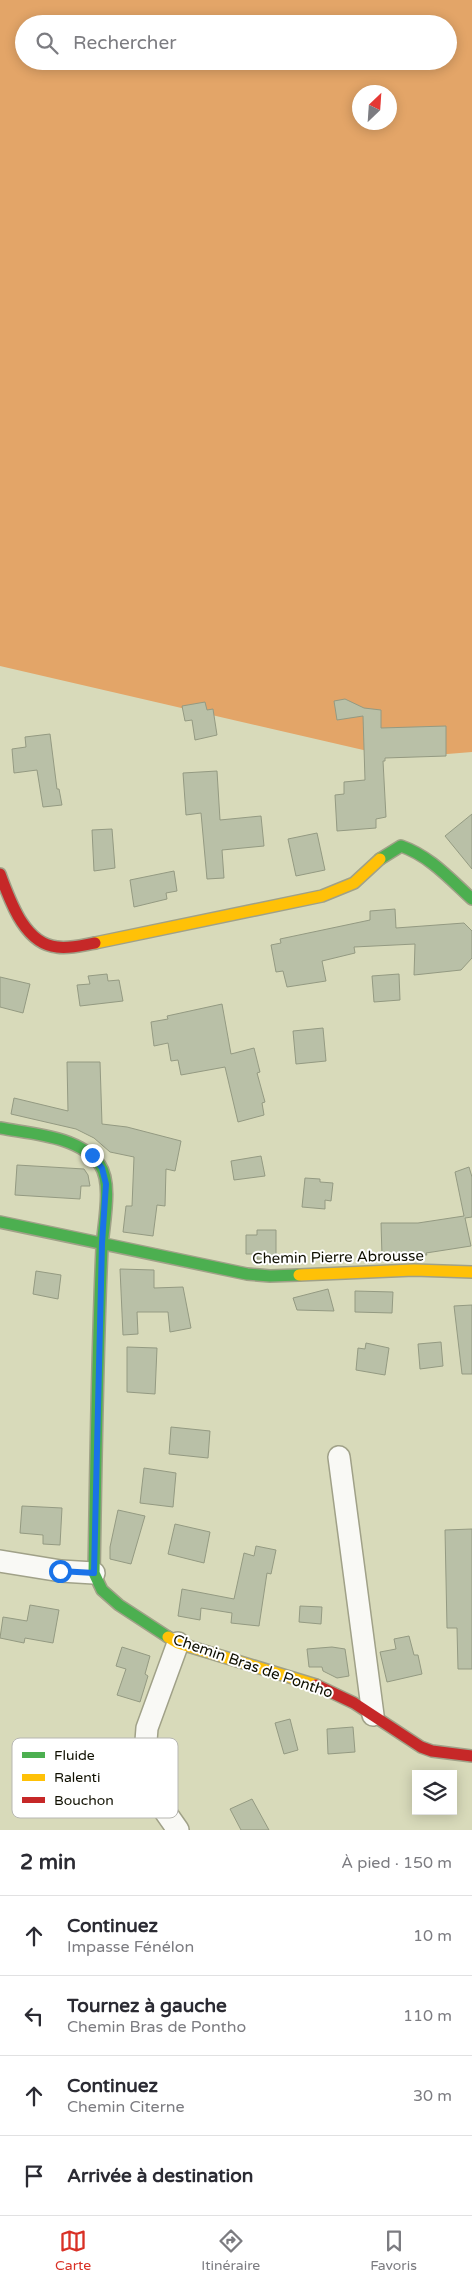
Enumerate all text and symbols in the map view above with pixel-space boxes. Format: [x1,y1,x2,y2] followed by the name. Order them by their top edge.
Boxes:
[15,15,457,70] search box
[33,29,61,57] icon: search
[73,32,176,54] text: Rechercher
[352,85,397,130] north arrow
[81,1144,104,1167] route end
[252,1247,424,1267] street label: Chemin Pierre Abrousse
[49,1560,72,1583] route start
[171,1630,335,1702] street label: Chemin Bras de Pontho
[12,1738,178,1818] legend
[54,1747,95,1764] text: Fluide
[54,1769,100,1786] text: Ralenti
[412,1770,457,1815] map controls
[412,1770,457,1815] button: layers
[54,1792,114,1809] text: Bouchon
[20,1850,76,1875] text: 2 min
[341,1853,452,1873] text: À pied · 150 m
[67,1915,158,1937] text: Continuez
[20,1922,48,1950] icon: ahead
[413,1926,452,1946] text: 10 m
[67,1937,194,1957] text: Impasse Fénélon
[67,1995,227,2017] text: Tournez à gauche
[20,2002,48,2030] icon: left
[403,2006,452,2026] text: 110 m
[67,2017,246,2037] text: Chemin Bras de Pontho
[67,2075,158,2097] text: Continuez
[20,2082,48,2110] icon: ahead
[413,2086,452,2106] text: 30 m
[67,2097,185,2117] text: Chemin Citerne
[20,2162,48,2190] icon: arrive
[67,2165,253,2187] text: Arrivée à destination
[55,2227,91,2274] tab: Carte
[201,2227,260,2274] tab: Itinéraire
[370,2227,417,2274] tab: Favoris

